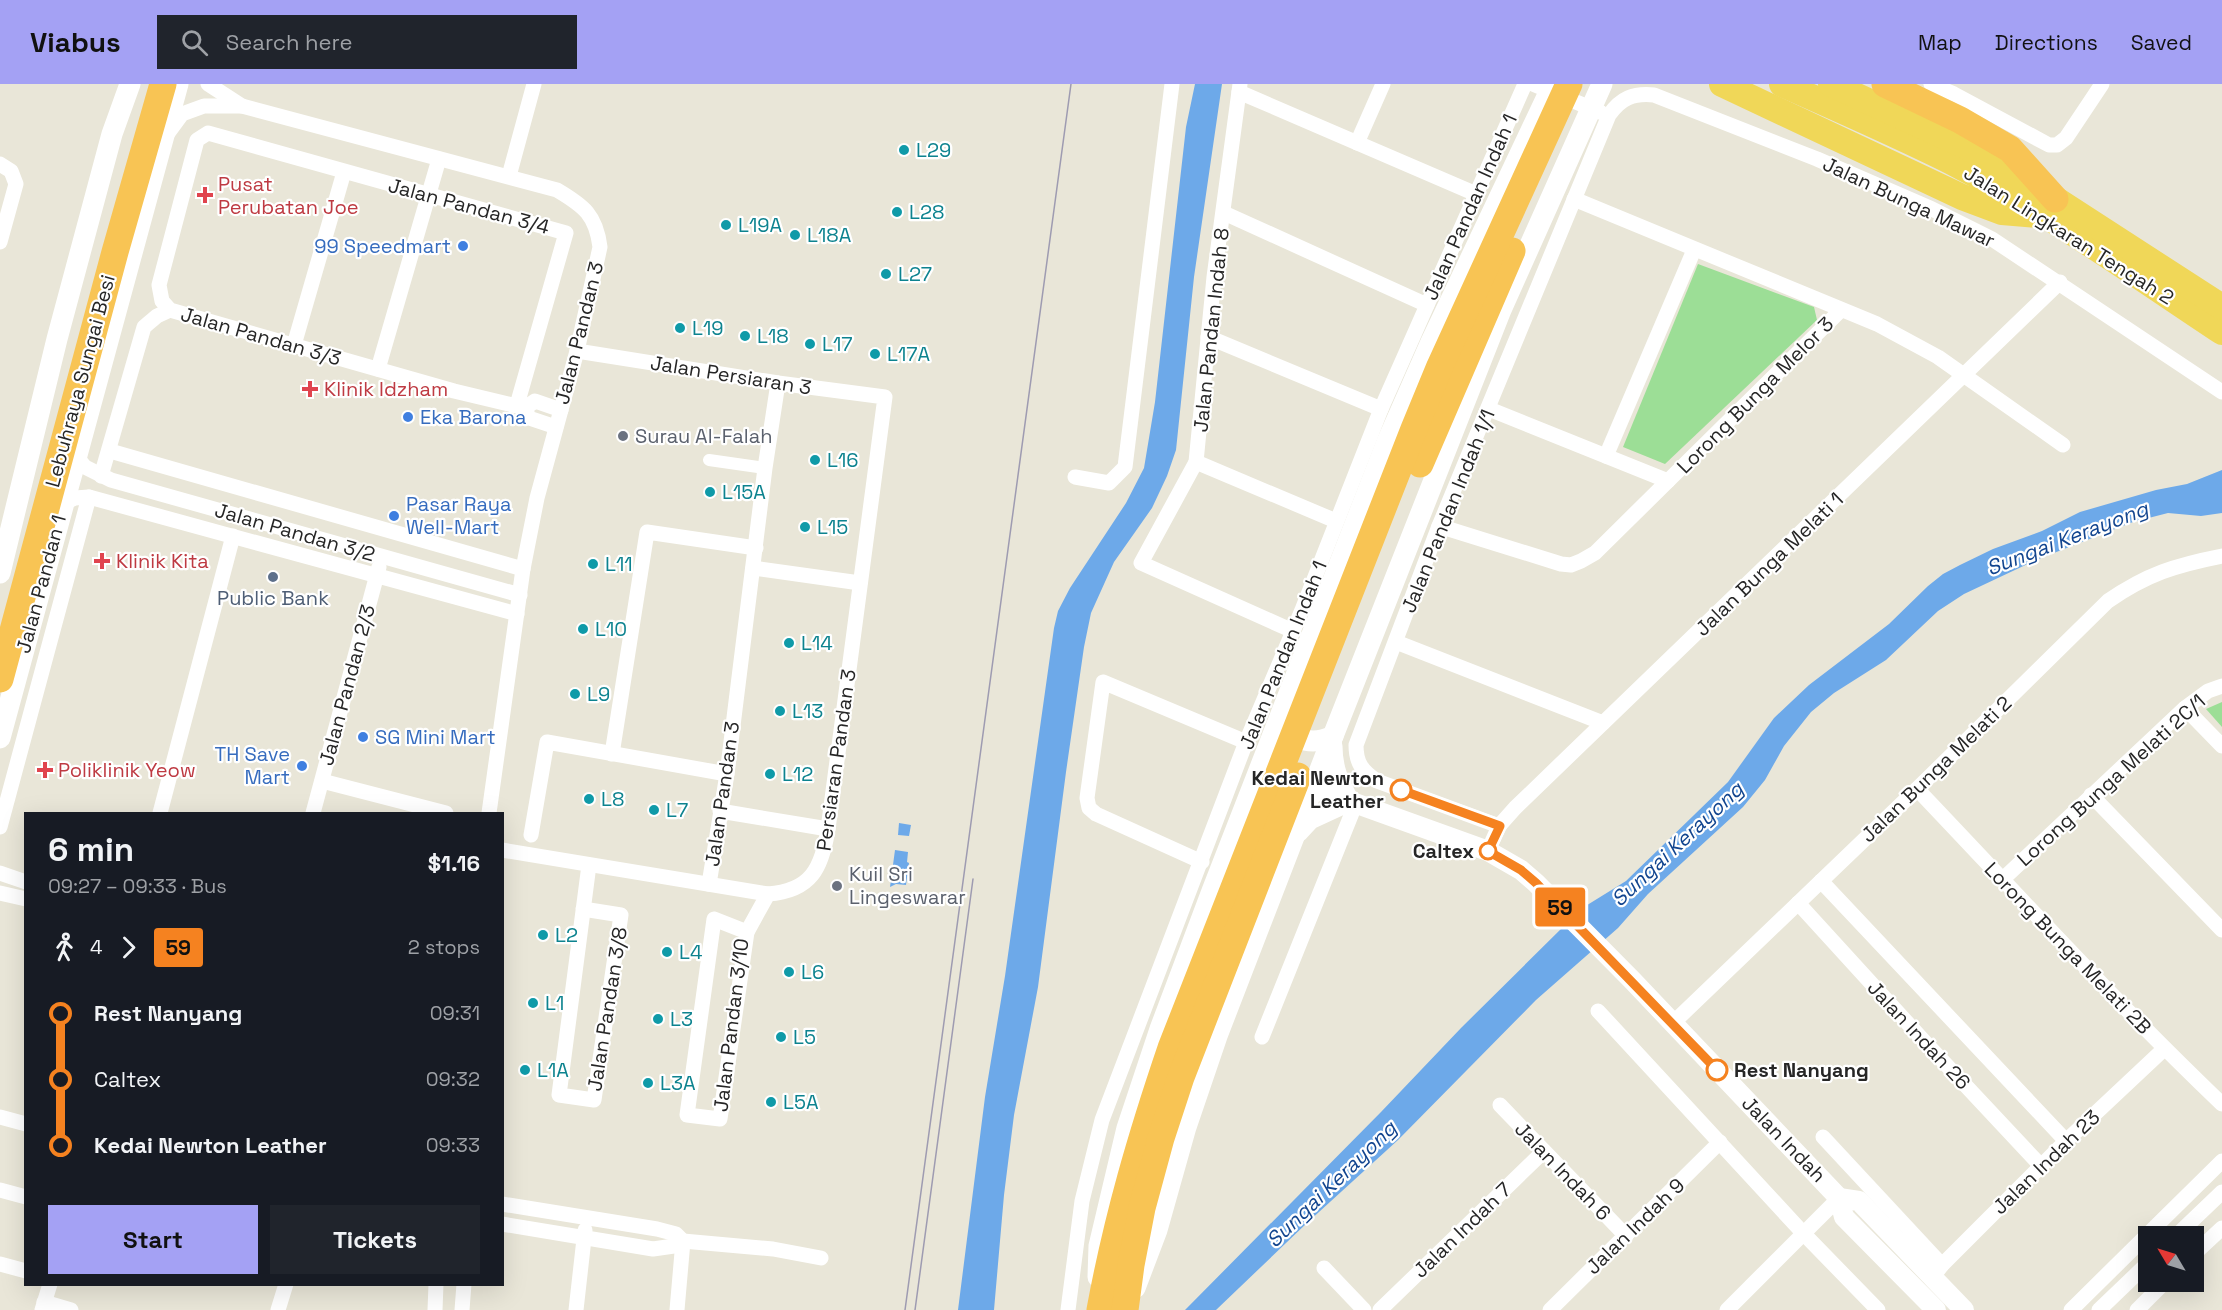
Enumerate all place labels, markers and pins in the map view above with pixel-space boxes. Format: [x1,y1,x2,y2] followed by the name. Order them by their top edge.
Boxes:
[916,137,951,163] place label: L29
[897,143,911,157] marker: L29
[218,171,359,220] place label: Pusat Perubatan Joe
[196,186,214,204] marker: Pusat Perubatan Joe
[909,199,944,225] place label: L28
[890,205,904,219] marker: L28
[738,212,783,238] place label: L19A
[719,218,733,232] marker: L19A
[807,222,852,248] place label: L18A
[788,228,802,242] marker: L18A
[314,233,451,259] place label: 99 Speedmart
[456,239,470,253] marker: 99 Speedmart
[898,261,932,287] place label: L27
[879,267,893,281] marker: L27
[692,315,724,341] place label: L19
[673,321,687,335] marker: L19
[757,323,789,349] place label: L18
[738,329,752,343] marker: L18
[822,331,853,357] place label: L17
[803,337,817,351] marker: L17
[887,341,931,367] place label: L17A
[868,347,882,361] marker: L17A
[324,376,448,402] place label: Klinik Idzham
[301,380,319,398] marker: Klinik Idzham
[420,404,526,430] place label: Eka Barona
[401,410,415,424] marker: Eka Barona
[635,423,772,449] place label: Surau Al-Falah
[616,429,630,443] marker: Surau Al-Falah
[827,447,859,473] place label: L16
[808,453,822,467] marker: L16
[722,479,766,505] place label: L15A
[703,485,717,499] marker: L15A
[406,491,511,540] place label: Pasar Raya Well-Mart
[387,509,401,523] marker: Pasar Raya Well-Mart
[817,514,848,540] place label: L15
[798,520,812,534] marker: L15
[116,548,209,574] place label: Klinik Kita
[605,551,633,577] place label: L11
[93,552,111,570] marker: Klinik Kita
[586,557,600,571] marker: L11
[266,570,280,584] marker: Public Bank
[217,585,329,611] place label: Public Bank
[595,616,627,642] place label: L10
[576,622,590,636] marker: L10
[801,630,833,656] place label: L14
[782,636,796,650] marker: L14
[587,681,610,707] place label: L9
[568,687,582,701] marker: L9
[792,698,823,724] place label: L13
[773,704,787,718] marker: L13
[375,724,496,750] place label: SG Mini Mart
[356,730,370,744] marker: SG Mini Mart
[215,741,290,790] place label: TH Save Mart
[58,757,196,783] place label: Poliklinik Yeow
[295,759,309,773] marker: TH Save Mart
[36,761,54,779] marker: Poliklinik Yeow
[782,761,813,787] place label: L12
[1252,765,1384,814] place label: Kedai Newton Leather
[763,767,777,781] marker: L12
[1390,779,1412,801] marker: Kedai Newton Leather
[601,786,624,812] place label: L8
[582,792,596,806] marker: L8
[666,797,688,823] place label: L7
[647,803,661,817] marker: L7
[1413,838,1474,864] place label: Caltex
[1479,842,1497,860] marker: Caltex
[849,861,966,910] place label: Kuil Sri Lingeswarar
[830,879,844,893] marker: Kuil Sri Lingeswarar
[555,922,578,948] place label: L2
[536,928,550,942] marker: L2
[679,939,702,965] place label: L4
[660,945,674,959] marker: L4
[801,959,824,985] place label: L6
[782,965,796,979] marker: L6
[545,990,564,1016] place label: L1
[526,996,540,1010] marker: L1
[670,1006,693,1032] place label: L3
[651,1012,665,1026] marker: L3
[793,1024,816,1050] place label: L5
[774,1030,788,1044] marker: L5
[537,1057,569,1083] place label: L1A
[1734,1057,1869,1083] place label: Rest Nanyang
[1706,1059,1728,1081] marker: Rest Nanyang
[518,1063,532,1077] marker: L1A
[660,1070,696,1096] place label: L3A
[641,1076,655,1090] marker: L3A
[783,1089,819,1115] place label: L5A
[764,1095,778,1109] marker: L5A

